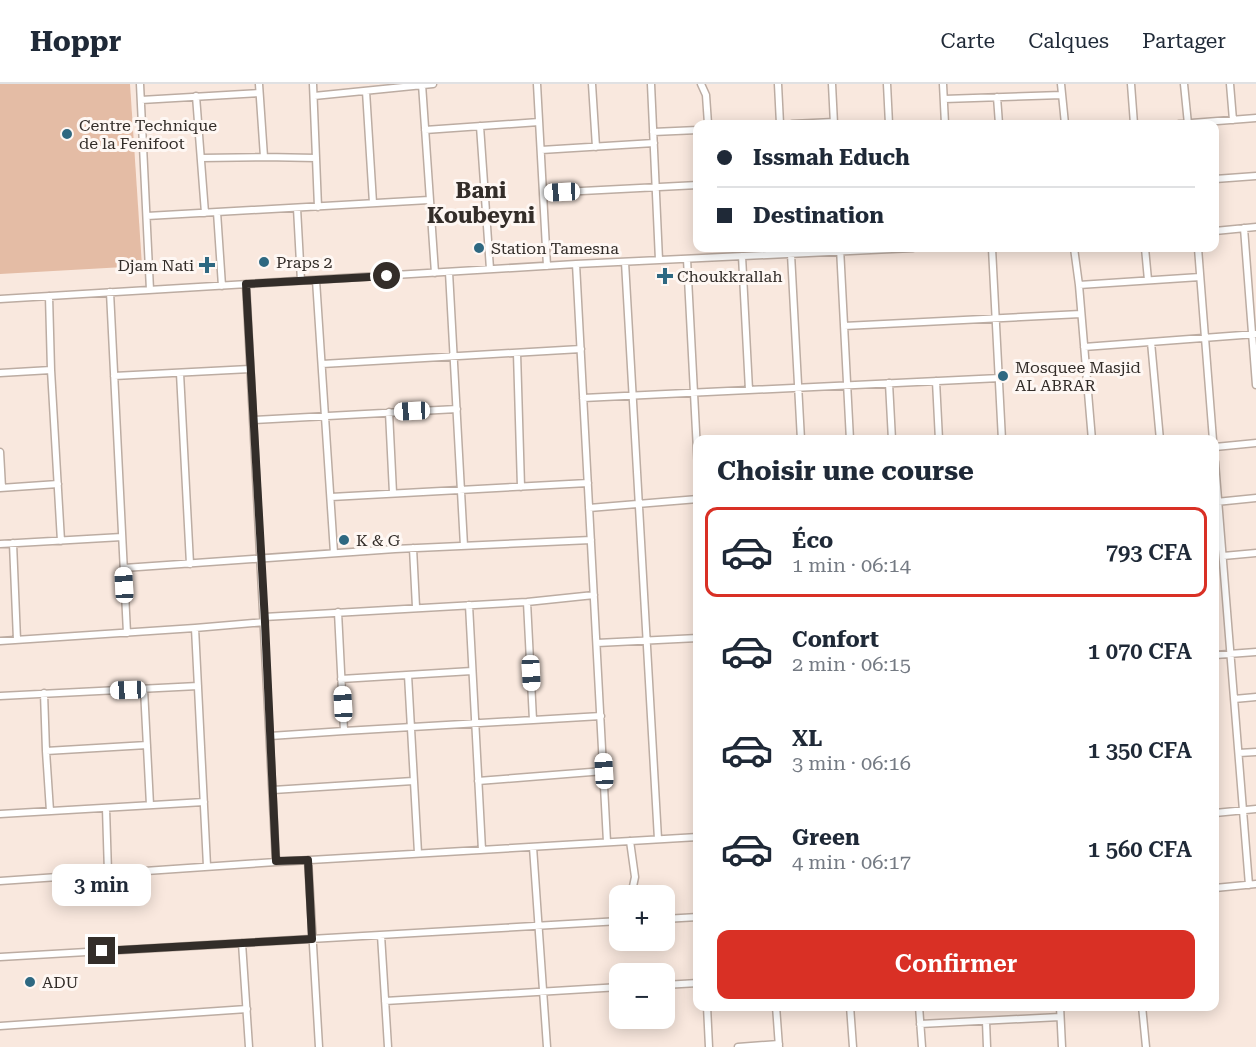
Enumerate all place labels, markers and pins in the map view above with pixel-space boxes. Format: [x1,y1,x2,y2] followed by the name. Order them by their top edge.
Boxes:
[79,116,217,153] place label: Centre Technique de la Fenifoot
[60,127,74,141] marker: Centre Technique de la Fenifoot
[491,239,619,258] place label: Station Tamesna
[472,241,486,255] marker: Station Tamesna
[276,253,333,272] place label: Praps 2
[257,255,271,269] marker: Praps 2
[117,256,194,275] place label: Djam Nati
[198,256,216,274] marker: Djam Nati
[677,267,783,286] place label: Choukkrallah
[658,269,672,283] marker: Choukkrallah
[1015,358,1141,395] place label: Mosquee Masjid AL ABRAR
[996,369,1010,383] marker: Mosquee Masjid AL ABRAR
[356,531,401,550] place label: K & G
[337,533,351,547] marker: K & G
[42,973,78,992] place label: ADU
[23,975,37,989] marker: ADU

